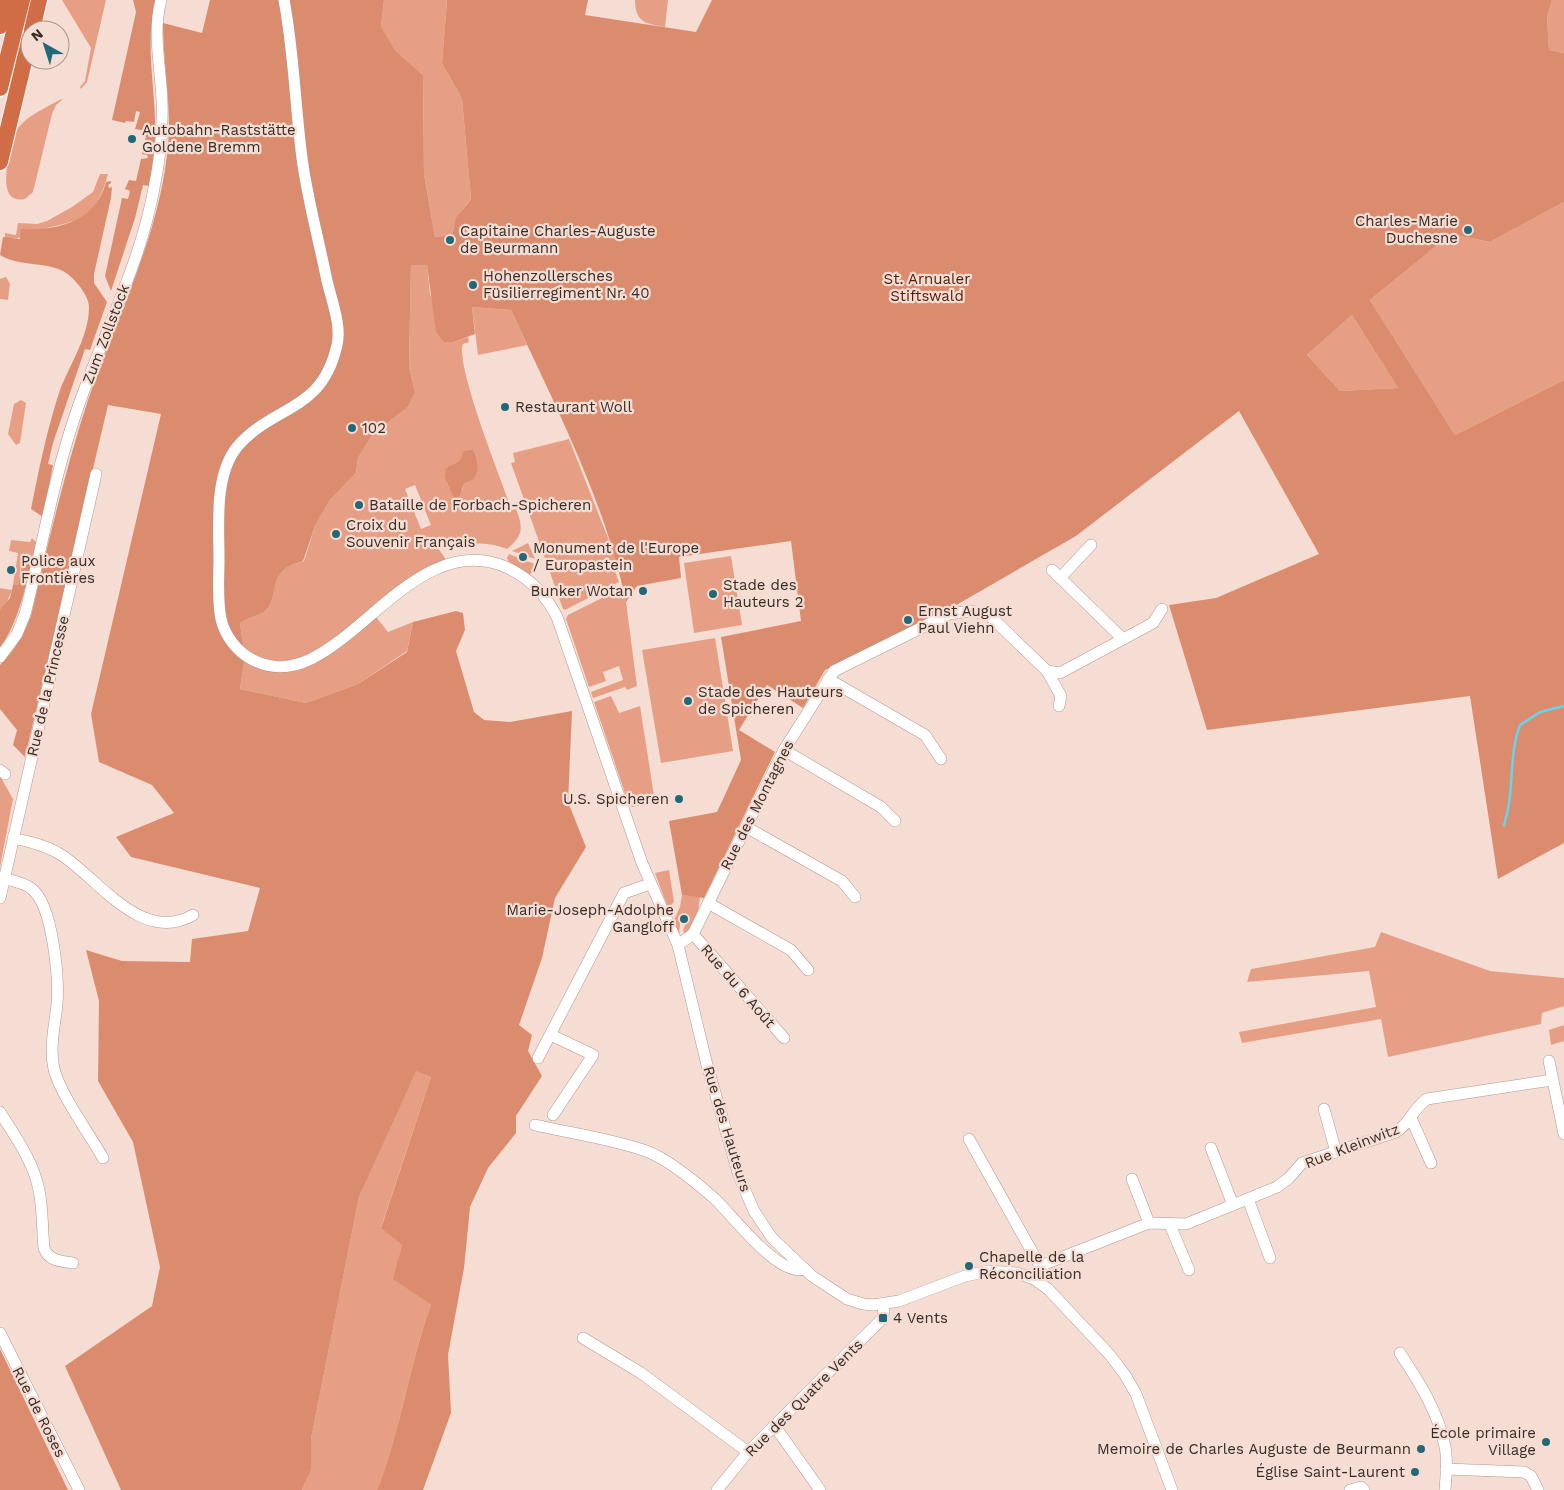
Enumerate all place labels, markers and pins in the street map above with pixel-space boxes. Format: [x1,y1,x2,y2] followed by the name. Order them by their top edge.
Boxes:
[142,121,296,156] place label: Autobahn-Raststätte Goldene Bremm
[126,133,138,145] marker: Autobahn-Raststätte Goldene Bremm
[1355,212,1458,247] place label: Charles-Marie Duchesne
[460,222,656,257] place label: Capitaine Charles-Auguste de Beurmann
[1462,224,1474,236] marker: Charles-Marie Duchesne
[444,234,456,246] marker: Capitaine Charles-Auguste de Beurmann
[483,267,650,302] place label: Hohenzollersches Füsilierregiment Nr. 40
[467,279,479,291] marker: Hohenzollersches Füsilierregiment Nr. 40
[515,398,632,416] place label: Restaurant Woll
[499,401,511,413] marker: Restaurant Woll
[362,419,386,437] place label: 102
[346,422,358,434] marker: 102
[369,496,591,514] place label: Bataille de Forbach-Spicheren
[353,499,365,511] marker: Bataille de Forbach-Spicheren
[346,516,476,551] place label: Croix du Souvenir Français
[330,528,342,540] marker: Croix du Souvenir Français
[533,539,699,574] place label: Monument de l'Europe / Europastein
[517,551,529,563] marker: Monument de l'Europe / Europastein
[21,552,96,587] place label: Police aux Frontières
[5,564,17,576] marker: Police aux Frontières
[723,576,803,611] place label: Stade des Hauteurs 2
[530,582,633,600] place label: Bunker Wotan
[637,585,649,597] marker: Bunker Wotan
[707,588,719,600] marker: Stade des Hauteurs 2
[918,602,1013,637] place label: Ernst August Paul Viehn
[902,614,914,626] marker: Ernst August Paul Viehn
[698,683,843,718] place label: Stade des Hauteurs de Spicheren
[682,695,694,707] marker: Stade des Hauteurs de Spicheren
[563,790,669,808] place label: U.S. Spicheren
[673,793,685,805] marker: U.S. Spicheren
[506,901,674,936] place label: Marie-Joseph-Adolphe Gangloff
[678,913,690,925] marker: Marie-Joseph-Adolphe Gangloff
[979,1248,1085,1283] place label: Chapelle de la Réconciliation
[963,1260,975,1272] marker: Chapelle de la Réconciliation
[893,1309,948,1327] place label: 4 Vents
[877,1312,889,1324] marker: 4 Vents
[1430,1424,1536,1459] place label: École primaire Village
[1540,1436,1552,1448] marker: École primaire Village
[1097,1440,1411,1458] place label: Memoire de Charles Auguste de Beurmann
[1415,1443,1427,1455] marker: Memoire de Charles Auguste de Beurmann
[1256,1463,1406,1481] place label: Église Saint-Laurent
[1409,1466,1421,1478] marker: Église Saint-Laurent

